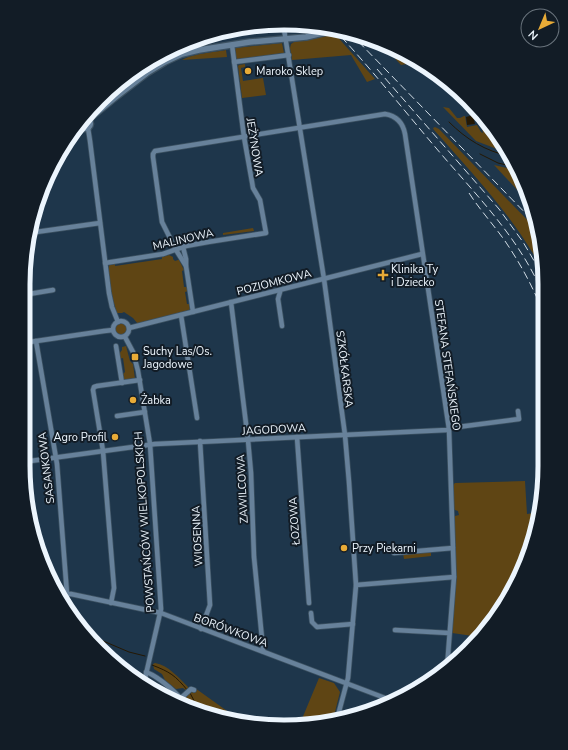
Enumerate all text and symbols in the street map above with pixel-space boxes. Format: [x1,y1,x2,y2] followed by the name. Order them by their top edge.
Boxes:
[520,8,560,48] north arrow
[525,27,542,43] text: N
[256,64,323,79] place label: Maroko Sklep
[243,66,253,76] marker: Maroko Sklep
[242,116,267,177] street label: JEŻYNOWA
[151,225,215,254] street label: MALINOWA
[391,262,438,290] place label: Klinika Ty i Dziecko
[235,266,313,299] street label: POZIOMKOWA
[378,270,388,280] marker: Klinika Ty i Dziecko
[431,298,465,432] street label: STEFANA STEFAŃSKIEGO
[332,330,358,408] street label: SZKÓŁKARSKA
[142,344,212,372] place label: Suchy Las/Os. Jagodowe
[130,352,140,362] marker: Suchy Las/Os. Jagodowe
[141,393,171,408] place label: Żabka
[128,395,138,405] marker: Żabka
[241,420,306,439] street label: JAGODOWA
[54,430,108,445] place label: Agro Profil
[35,431,58,505] street label: SASANKOWA
[130,431,158,613] street label: POWSTAŃCÓW WIELKOPOLSKICH
[110,432,120,442] marker: Agro Profil
[233,454,252,524] street label: ZAWILCOWA
[285,497,304,546] street label: ŁOZOWA
[188,505,207,567] street label: WIOSENNA
[352,541,416,556] place label: Przy Piekarni
[339,543,349,553] marker: Przy Piekarni
[192,609,270,651] street label: BORÓWKOWA

